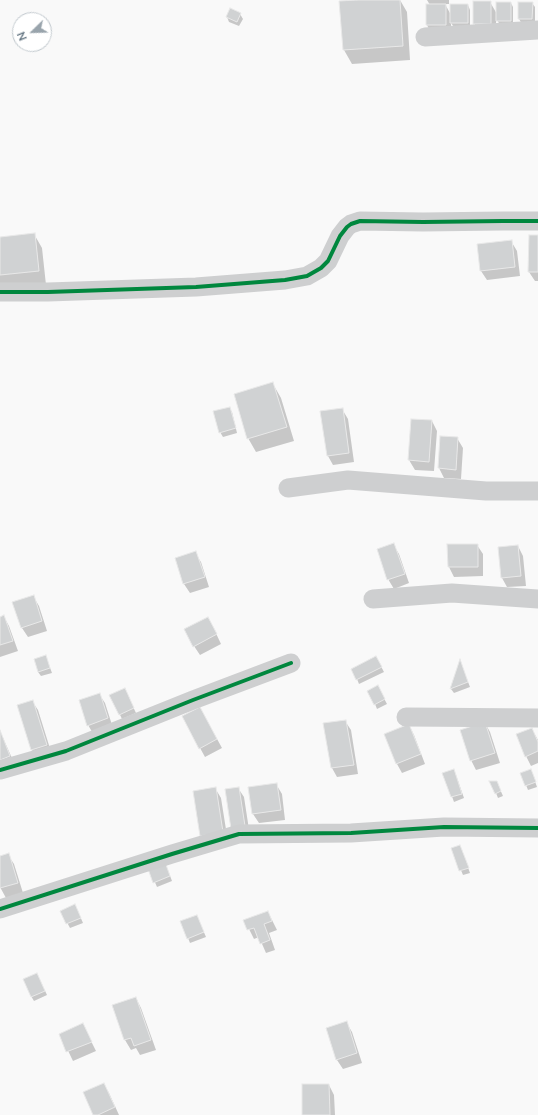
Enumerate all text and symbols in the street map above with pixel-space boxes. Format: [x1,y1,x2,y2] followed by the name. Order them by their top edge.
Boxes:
[12,12,52,52] north arrow
[14,30,29,43] text: N

